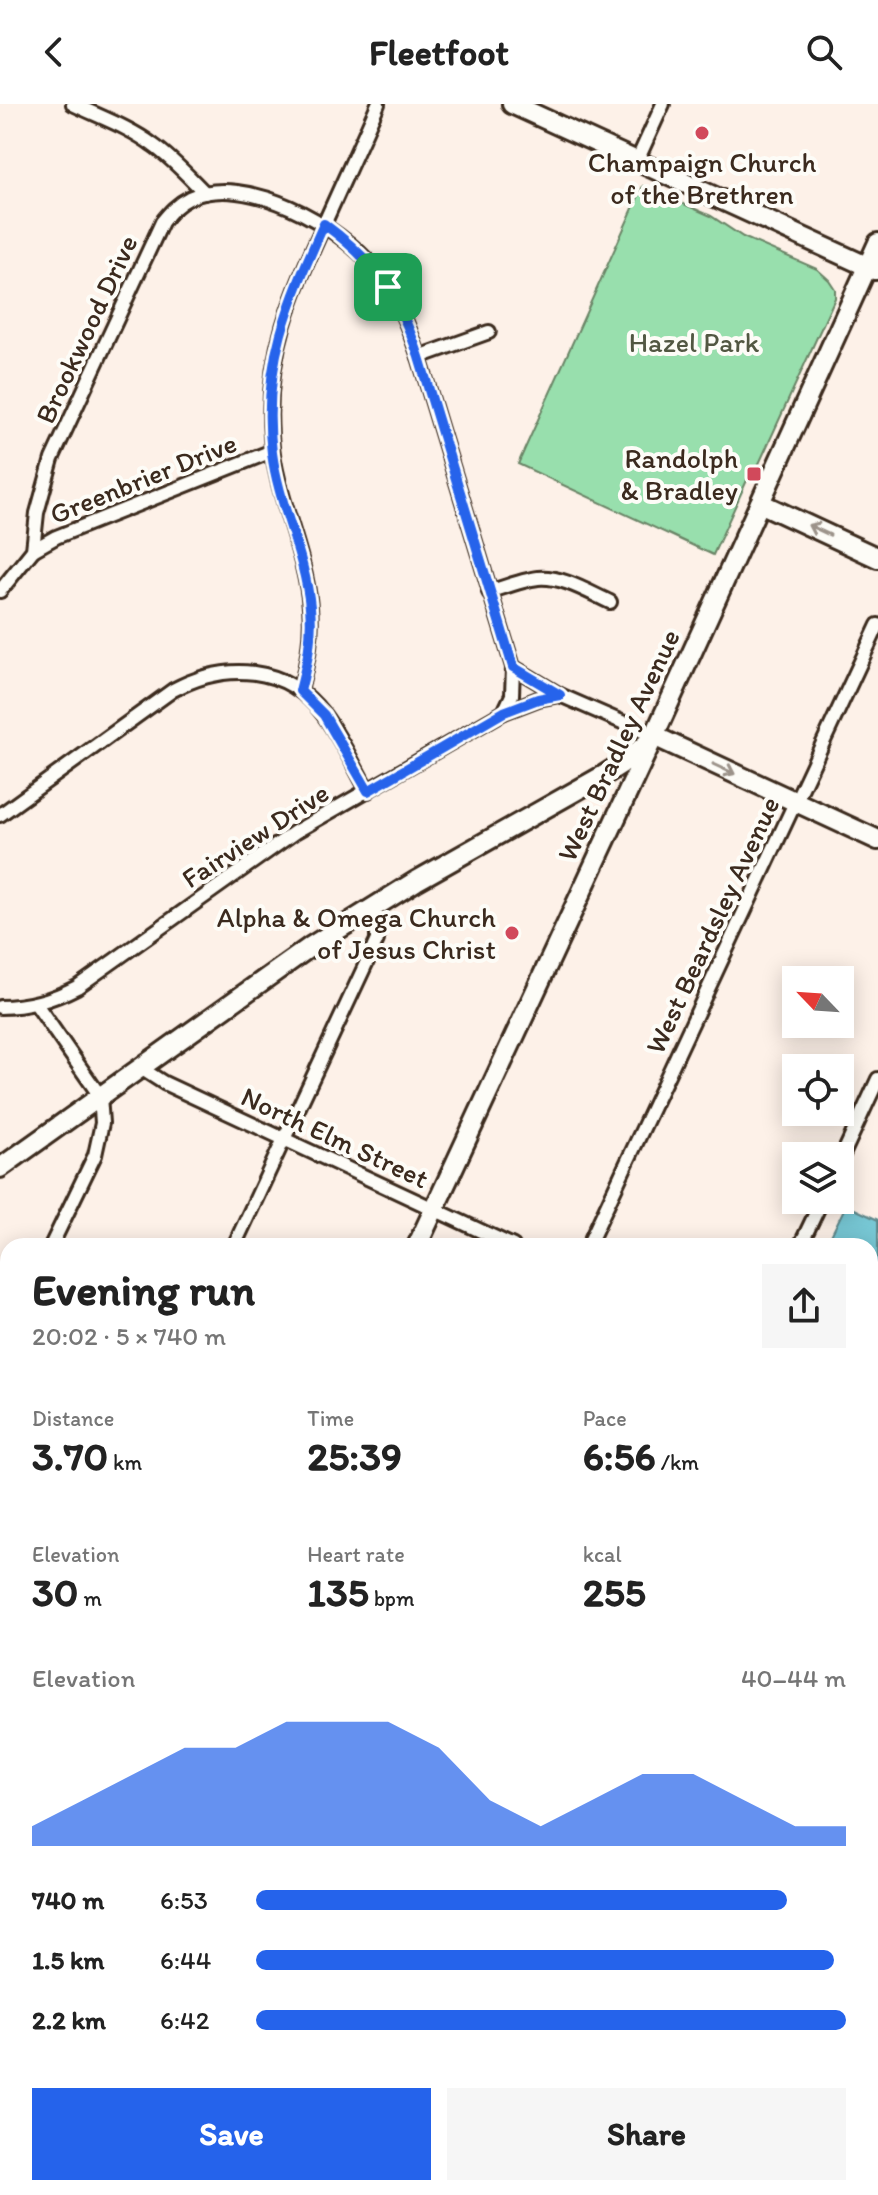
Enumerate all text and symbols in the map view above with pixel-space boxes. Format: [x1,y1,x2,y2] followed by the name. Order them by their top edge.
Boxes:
[32,30,76,74] icon: back
[802,30,846,74] icon: search
[369,31,509,74] text: Fleetfoot
[693,124,711,142] marker: Champaign Church of the Brethren
[588,145,816,211] place label: Champaign Church of the Brethren
[27,229,145,429] street label: Brookwood Drive
[354,253,422,321] pin
[366,265,410,309] icon: arrive
[629,325,760,359] park label: Hazel Park
[45,425,241,531] street label: Greenbrier Drive
[620,441,738,507] place label: Randolph & Bradley
[745,465,763,483] marker: Randolph & Bradley
[807,522,831,537] one-way arrow
[549,624,687,866] street label: West Bradley Avenue
[712,762,736,777] one-way arrow
[175,775,335,895] street label: Fairview Drive
[637,791,787,1059] street label: West Beardsley Avenue
[217,900,496,966] place label: Alpha & Omega Church of Jesus Christ
[503,924,521,942] marker: Alpha & Omega Church of Jesus Christ
[782,966,854,1038] north arrow
[782,966,854,1214] map controls
[782,1054,854,1126] button: locate
[236,1079,434,1195] street label: North Elm Street
[782,1142,854,1214] button: layers
[32,1263,255,1316] text: Evening run
[762,1264,846,1348] button: share
[32,1320,226,1352] text: 20:02 · 5 × 740 m
[32,1405,114,1432] text: Distance
[307,1405,354,1432] text: Time
[583,1405,627,1432] text: Pace
[32,1432,108,1480] text: 3.70
[307,1432,402,1480] text: 25:39
[583,1432,656,1480] text: 6:56
[108,1449,142,1476] text: km
[656,1449,699,1476] text: /km
[32,1541,119,1568] text: Elevation
[307,1541,405,1568] text: Heart rate
[583,1541,622,1568] text: kcal
[32,1568,78,1616] text: 30
[307,1568,369,1616] text: 135
[583,1568,646,1616] text: 255
[78,1585,102,1612] text: m
[369,1585,414,1612] text: bpm
[32,1662,135,1694] text: Elevation
[741,1662,846,1694] text: 40–44 m
[32,1884,104,1916] text: 740 m
[160,1884,208,1916] text: 6:53
[32,1944,104,1976] text: 1.5 km
[160,1944,211,1976] text: 6:44
[32,2004,106,2036] text: 2.2 km
[160,2004,209,2036] text: 6:42
[32,2088,431,2180] button: Save
[447,2088,846,2180] button: Share

